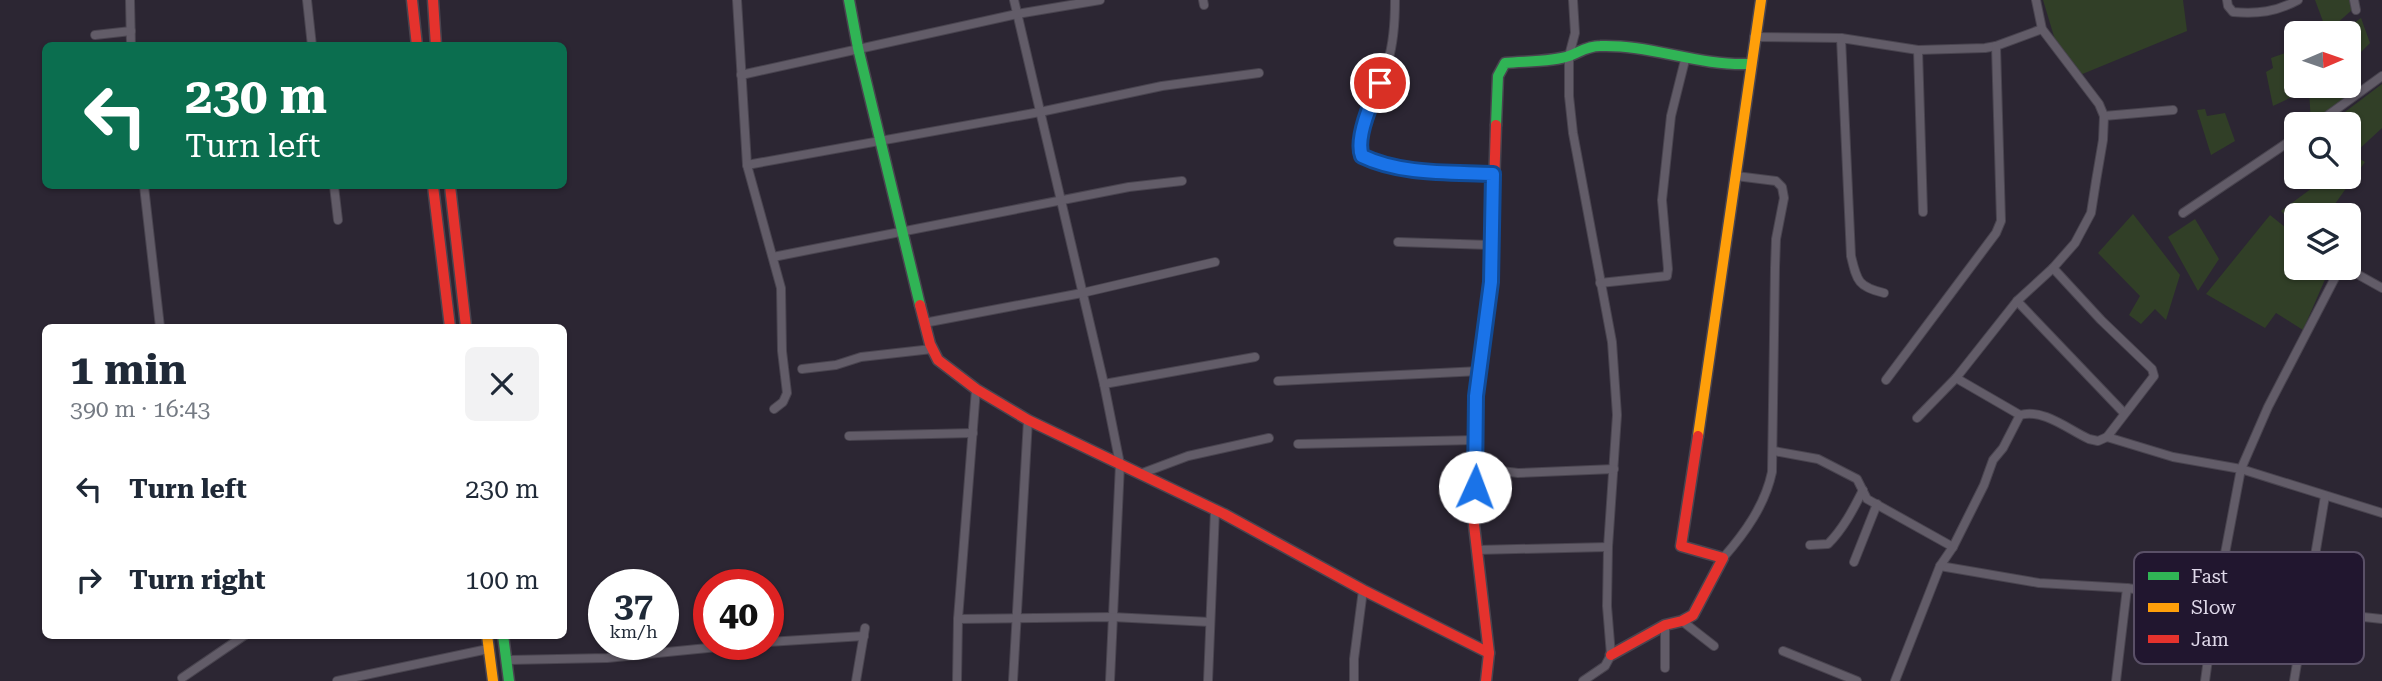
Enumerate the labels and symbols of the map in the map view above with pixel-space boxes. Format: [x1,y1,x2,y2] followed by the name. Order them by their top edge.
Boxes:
[2284,21,2361,98] north arrow
[1350,53,1410,113] pin
[1438,450,1512,524] position arrow
[2134,552,2364,664] legend
[2191,565,2228,588] text: Fast
[693,569,784,660] speed limit sign: 40
[2191,596,2236,619] text: Slow
[2191,628,2229,651] text: Jam

